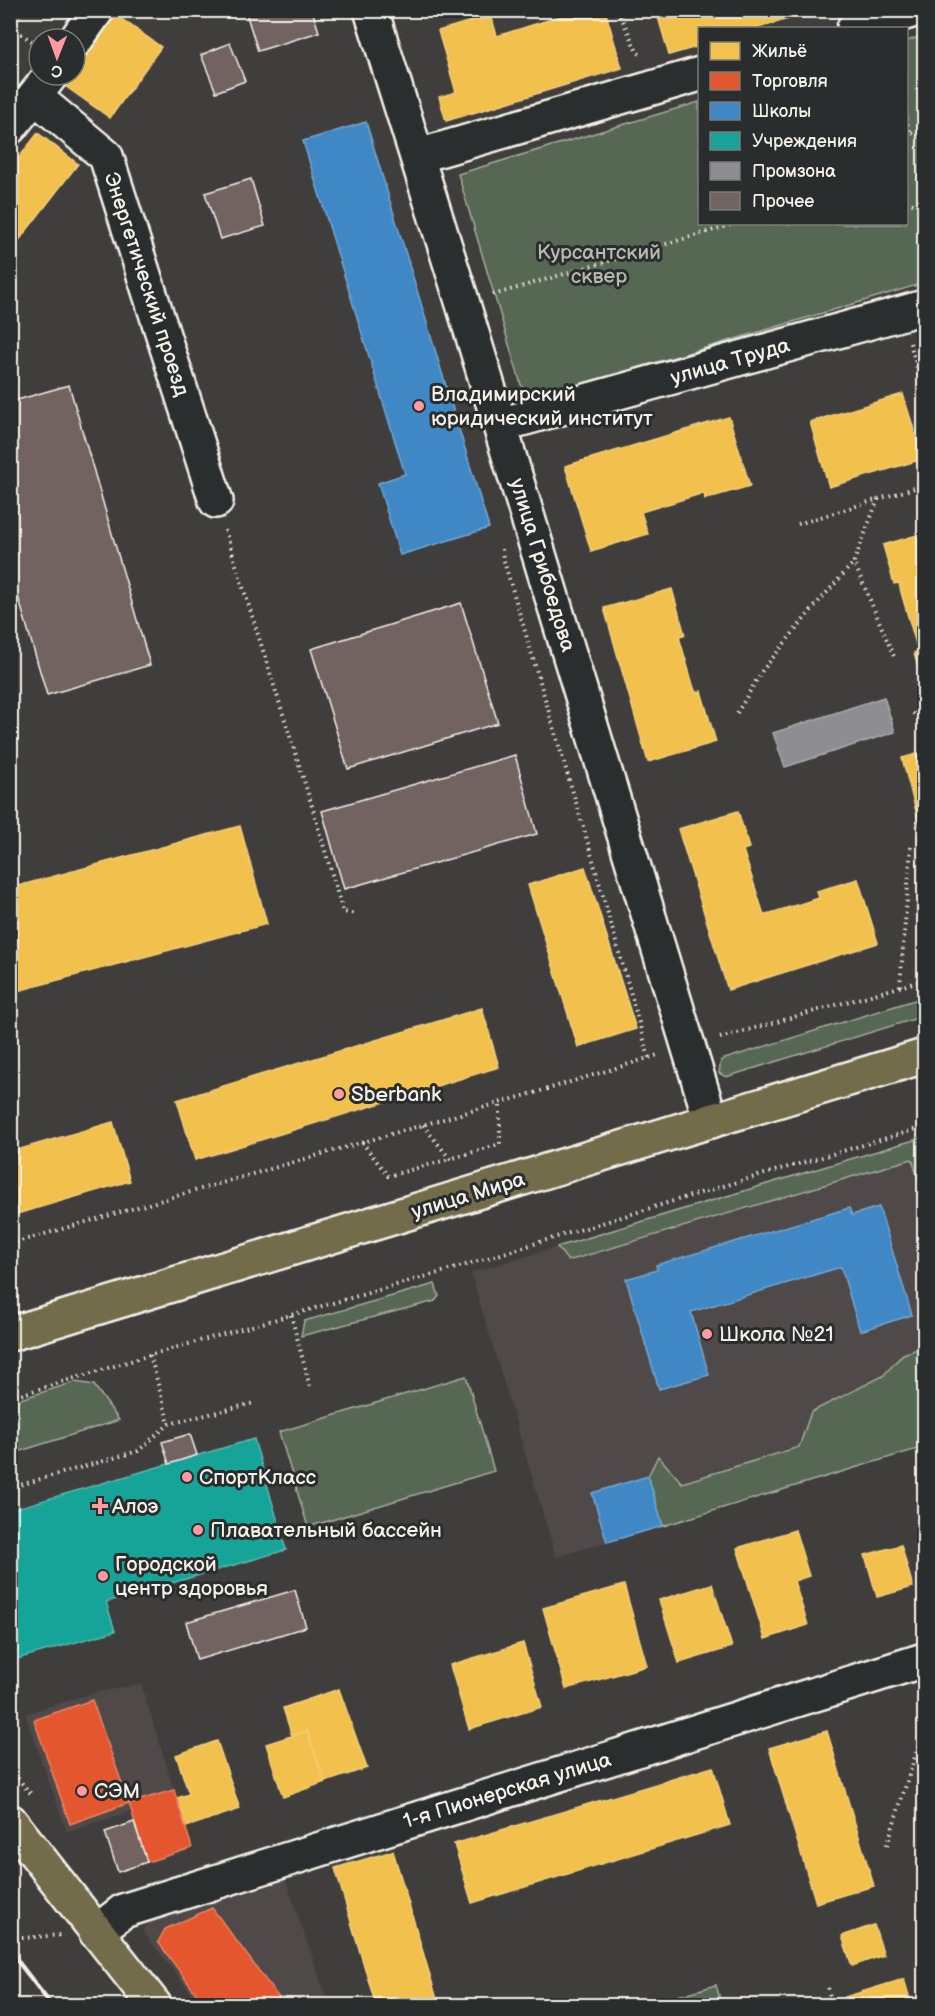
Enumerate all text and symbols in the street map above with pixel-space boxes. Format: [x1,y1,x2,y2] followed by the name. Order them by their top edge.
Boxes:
[27,27,87,87] north arrow
[698,27,908,225] legend
[752,41,807,62] text: Жильё
[51,61,62,80] text: С
[752,71,828,92] text: Торговля
[752,101,811,122] text: Школы
[752,131,857,152] text: Учреждения
[752,161,836,182] text: Промзона
[98,169,195,400] street label: Энергетический проезд
[752,191,814,212] text: Прочее
[537,240,661,289] park label: Курсантский сквер
[668,332,793,390] street label: улица Труда
[431,382,653,431] place label: Владимирский юридический институт
[412,399,426,413] marker: Владимирский юридический институт
[504,475,581,656] street label: улица Грибоедова
[351,1082,442,1107] place label: Sberbank
[332,1087,346,1101] marker: Sberbank
[408,1166,528,1225] street label: улица Мира
[719,1322,834,1347] place label: Школа №21
[700,1327,714,1341] marker: Школа №21
[199,1465,316,1490] place label: СпортКласс
[180,1470,194,1484] marker: СпортКласс
[111,1494,159,1519] place label: Алоэ
[93,1499,107,1513] marker: Алоэ
[210,1518,442,1543] place label: Плавательный бассейн
[191,1523,205,1537] marker: Плавательный бассейн
[115,1552,268,1601] place label: Городской центр здоровья
[96,1569,110,1583] marker: Городской центр здоровья
[400,1747,615,1834] street label: 1-я Пионерская улица
[94,1779,140,1804] place label: СЭМ
[75,1784,89,1798] marker: СЭМ

